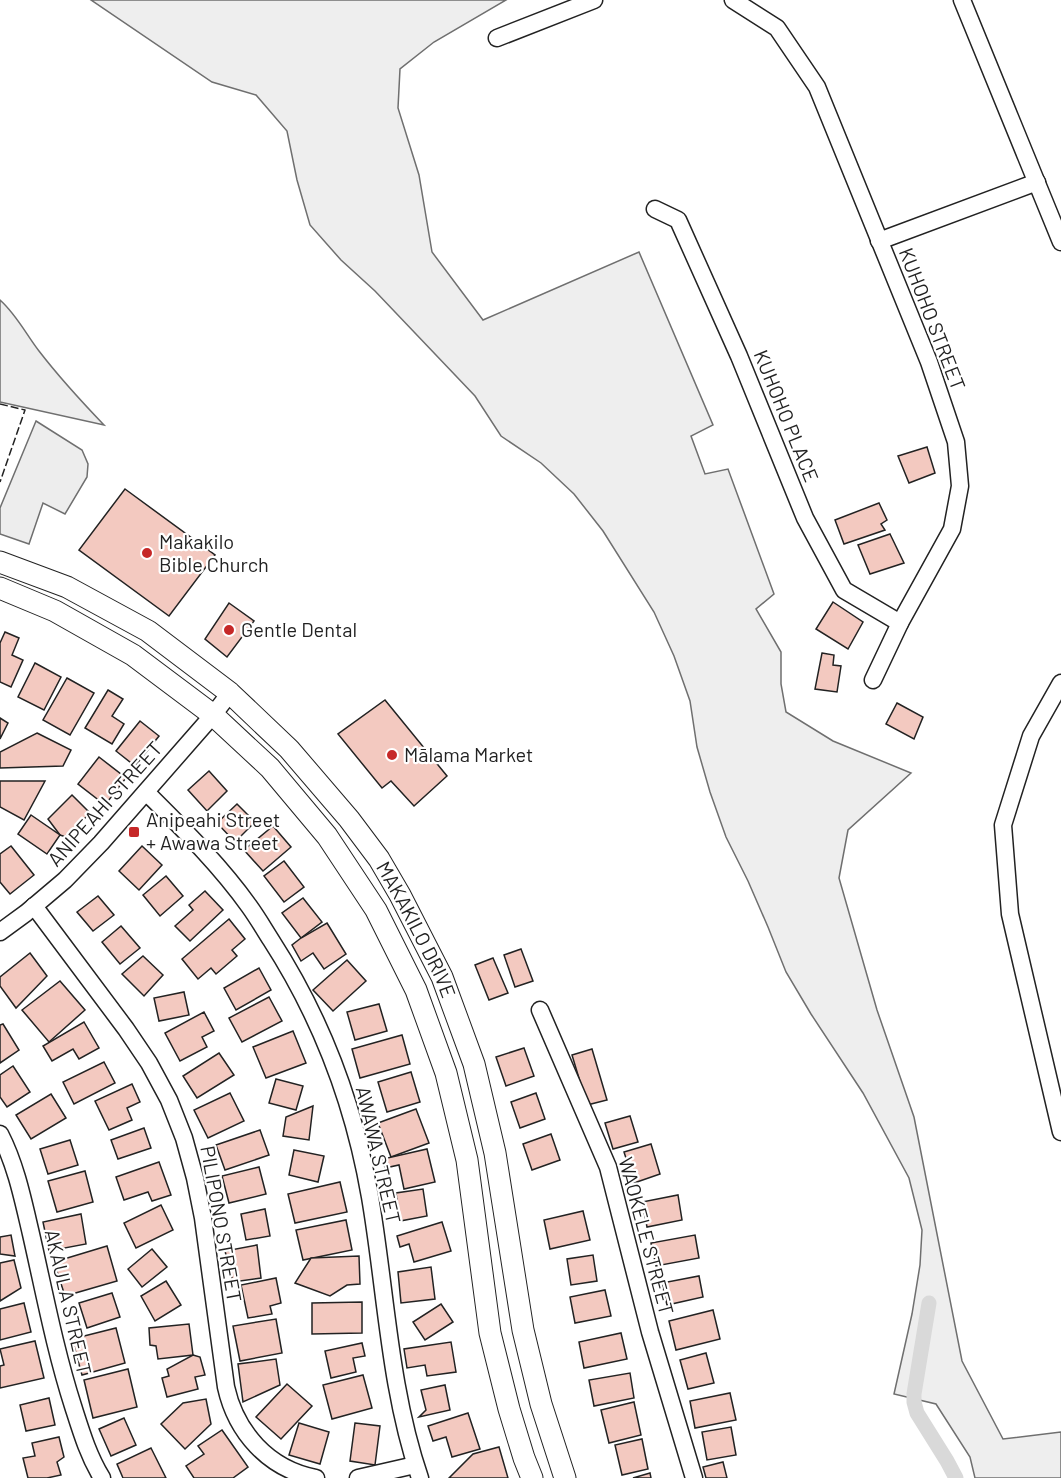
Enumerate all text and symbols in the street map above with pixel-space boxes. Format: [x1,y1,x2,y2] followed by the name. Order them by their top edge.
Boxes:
[895,244,971,393] street label: KUHOHO STREET
[750,346,824,485] street label: KUHOHO PLACE
[159,529,269,576] place label: Makakilo Bible Church
[140,546,154,560] marker: Makakilo Bible Church
[241,617,357,641] place label: Gentle Dental
[222,623,236,637] marker: Gentle Dental
[42,736,167,871] street label: ANIPEAHI STREET
[404,742,533,766] place label: Mālama Market
[385,748,399,762] marker: Mālama Market
[146,807,280,854] place label: Anipeahi Street + Awawa Street
[127,825,141,839] marker: Anipeahi Street + Awawa Street
[372,857,461,1001] street label: MAKAKILO DRIVE
[351,1084,406,1226] street label: AWAWA STREET
[196,1144,248,1304] street label: PILIPONO STREET
[614,1154,680,1317] street label: WAOKELE STREET
[41,1227,97,1377] street label: AKAULA STREET

